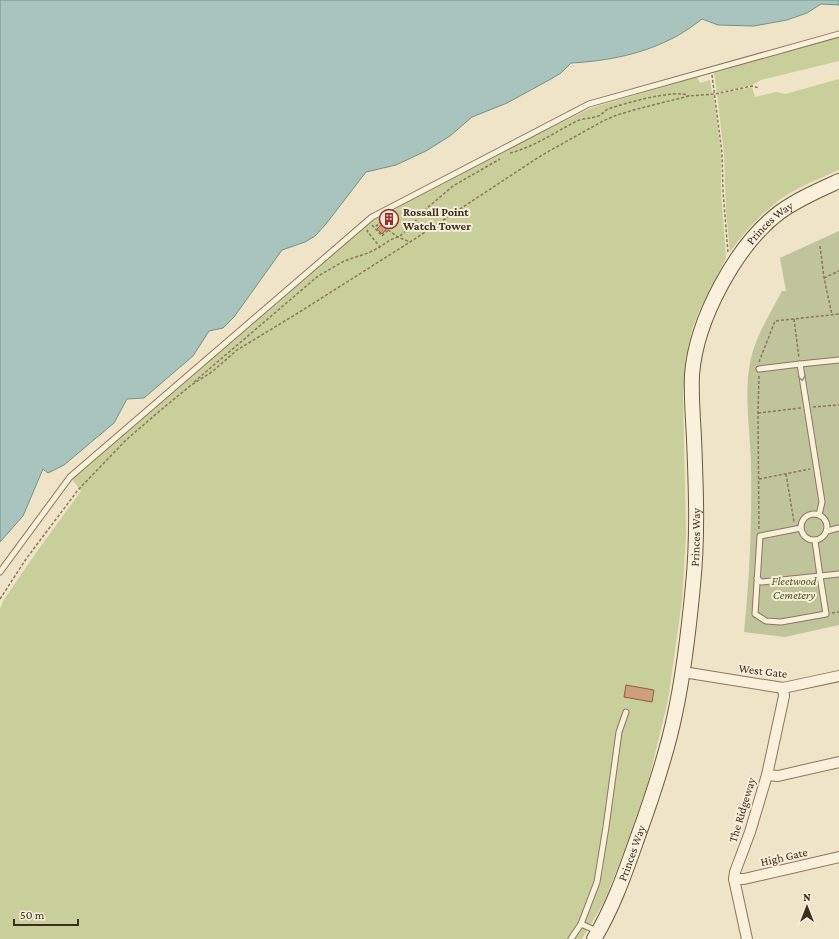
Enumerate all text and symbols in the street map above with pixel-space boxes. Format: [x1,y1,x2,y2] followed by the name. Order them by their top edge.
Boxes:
[743,198,796,247] street label: Princes Way
[402,205,471,233] place label: Rossall Point Watch Tower
[378,208,400,230] building icon: Rossall Point Watch Tower
[797,375,806,381] one-way arrow
[688,507,703,567] street label: Princes Way
[772,574,817,602] park label: Fleetwood Cemetery
[738,661,788,681] street label: West Gate
[725,775,759,844] street label: The Ridgeway
[615,823,649,883] street label: Princes Way
[759,845,809,869] street label: High Gate
[787,887,827,927] north arrow
[803,891,811,903] text: N
[14,901,78,927] scale bar
[20,908,45,922] text: 50 m

